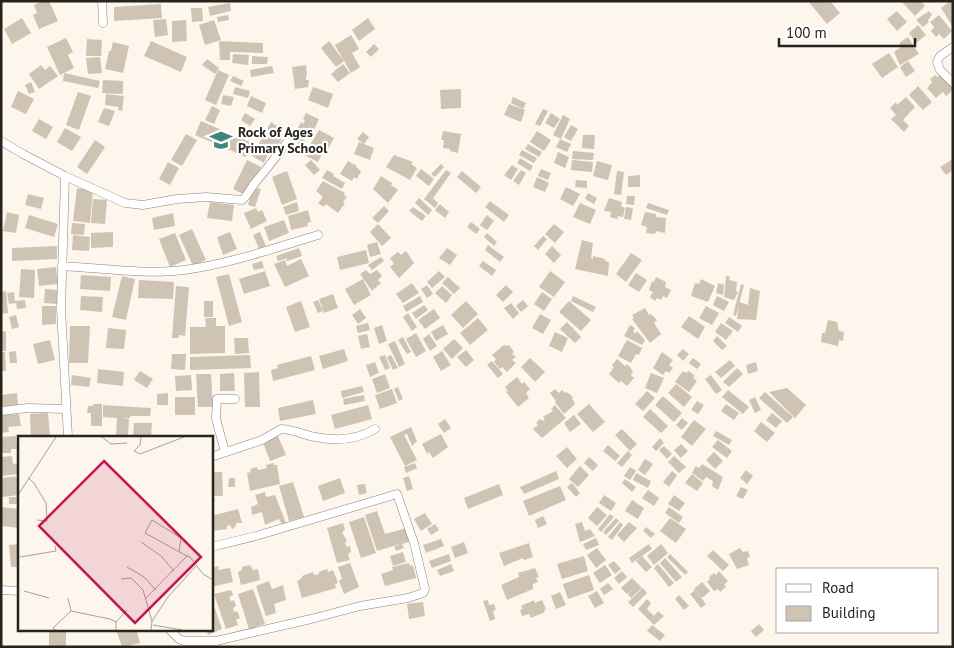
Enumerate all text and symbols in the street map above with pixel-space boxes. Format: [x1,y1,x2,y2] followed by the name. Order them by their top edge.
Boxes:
[779,15,915,47] scale bar
[786,23,827,42] text: 100 m
[238,123,328,157] place label: Rock of Ages Primary School
[208,127,234,153] school or university icon: Rock of Ages Primary School
[18,436,212,630] inset map
[776,568,939,633] legend
[822,578,854,597] text: Road
[822,603,876,622] text: Building

